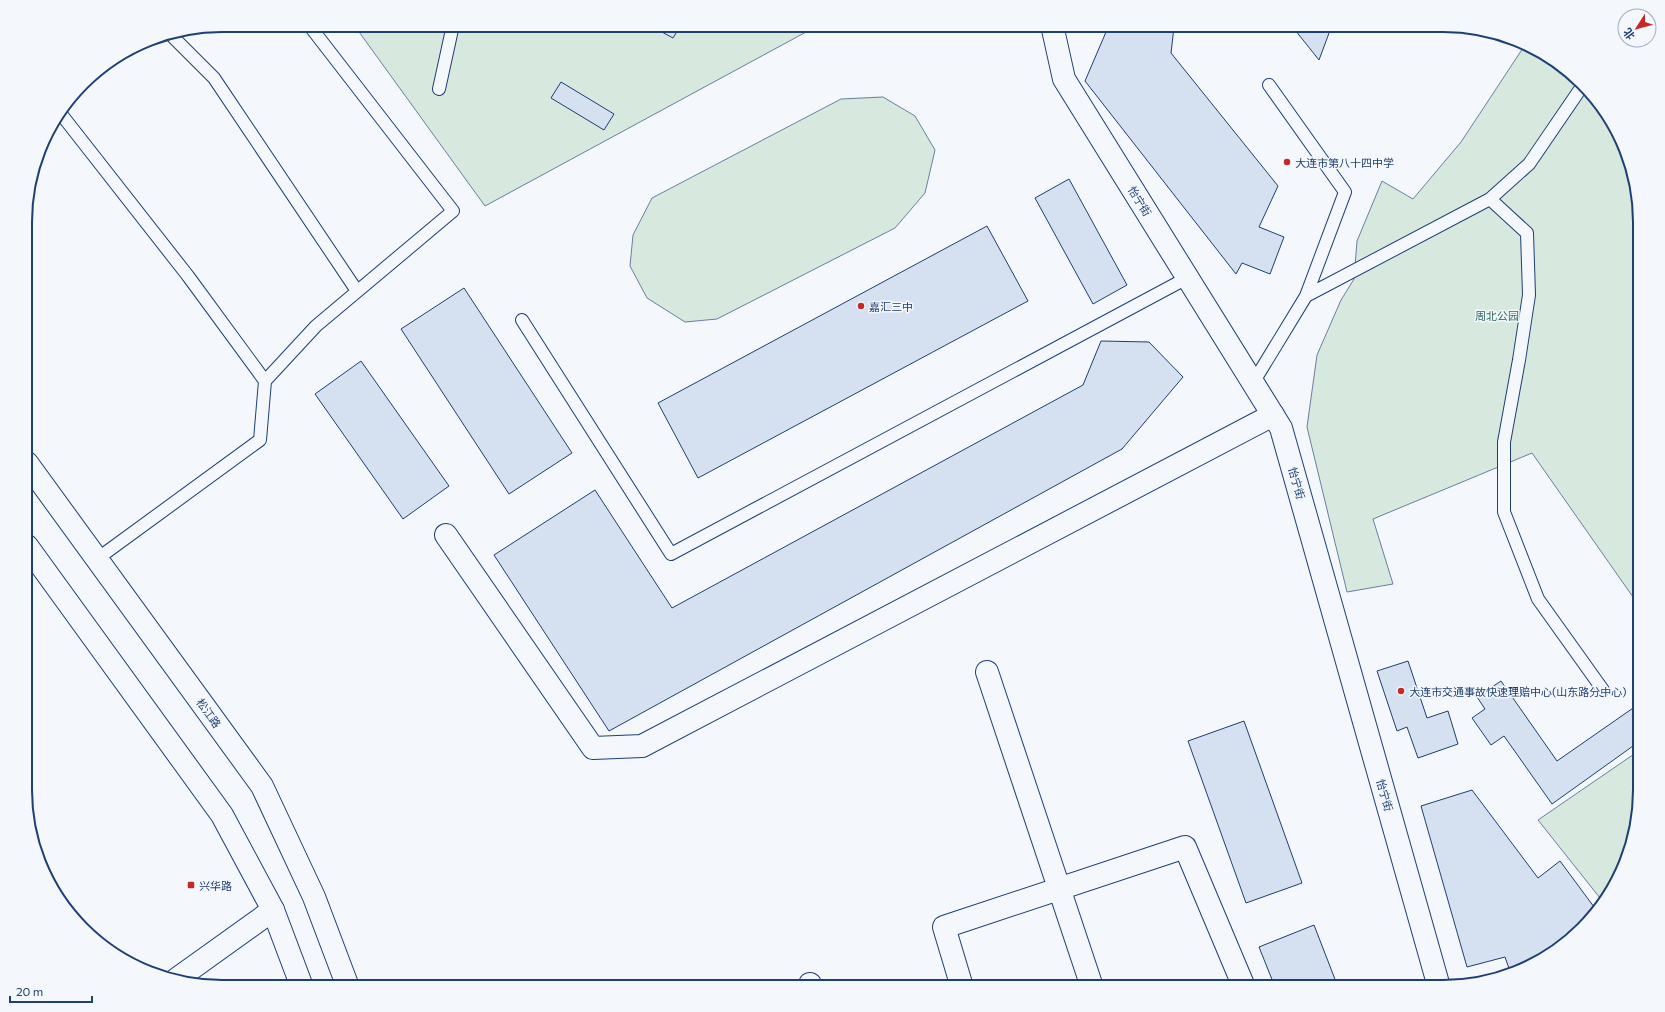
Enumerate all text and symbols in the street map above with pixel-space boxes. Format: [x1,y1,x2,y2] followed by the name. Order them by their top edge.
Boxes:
[1617,8,1657,48] north arrow
[1620,26,1637,42] text: 北
[1295,156,1394,169] place label: 大连市第八十四中学
[1282,157,1292,167] marker: 大连市第八十四中学
[1126,184,1154,218] street label: 怡宁街
[869,300,913,313] place label: 嘉汇三中
[856,301,866,311] marker: 嘉汇三中
[1475,309,1519,322] park label: 周北公园
[1286,465,1308,501] street label: 怡宁街
[1409,685,1626,698] place label: 大连市交通事故快速理赔中心(山东路分中心)
[1396,686,1406,696] marker: 大连市交通事故快速理赔中心(山东路分中心)
[194,696,224,730] street label: 松江路
[1374,777,1396,813] street label: 怡宁街
[199,879,232,892] place label: 兴华路
[186,880,196,890] marker: 兴华路
[10,978,92,1004] scale bar
[16,984,43,998] text: 20 m

